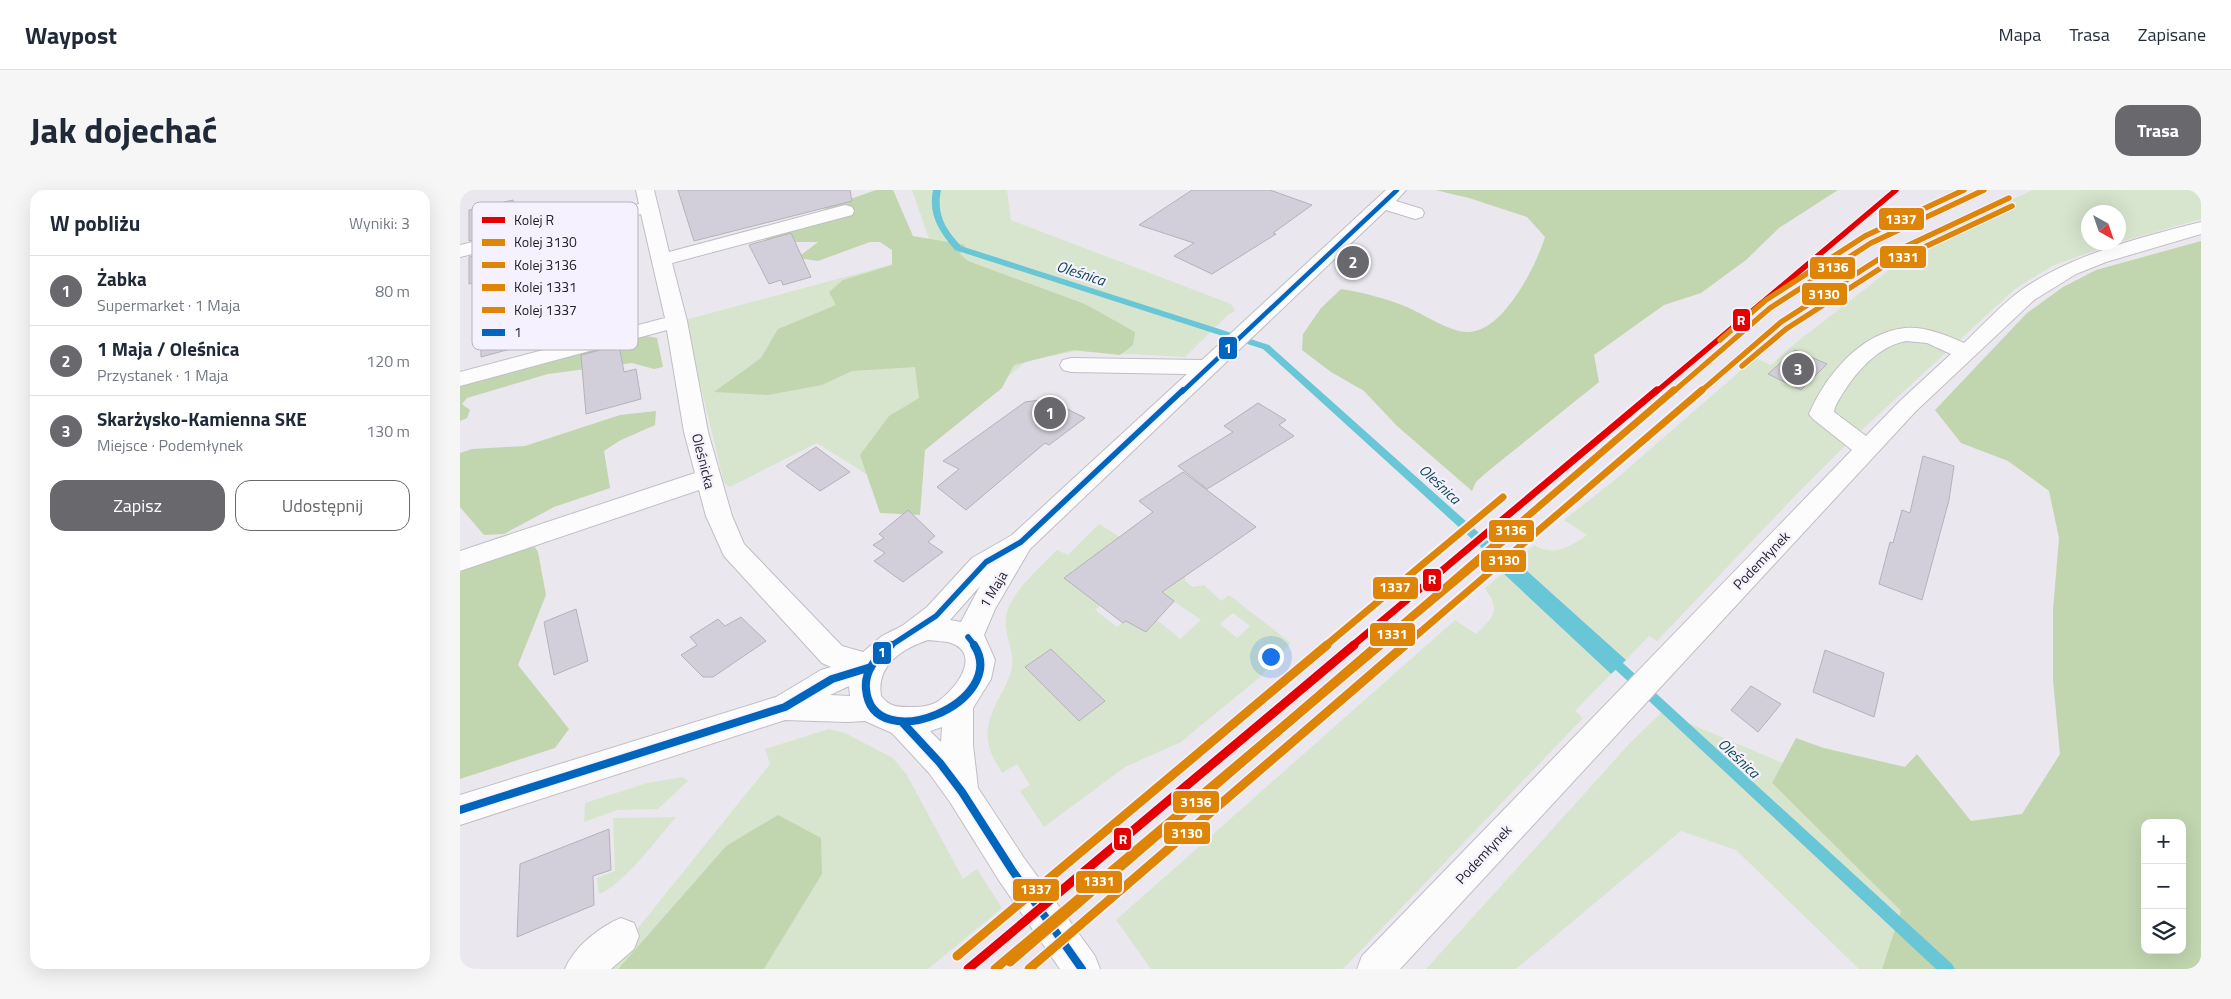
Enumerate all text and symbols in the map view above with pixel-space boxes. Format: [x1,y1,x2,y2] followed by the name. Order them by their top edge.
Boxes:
[25,17,117,53] text: Waypost
[1999,21,2041,48] text: Mapa
[2069,21,2110,48] text: Trasa
[2138,21,2206,48] text: Zapisane
[30,103,217,157] text: Jak dojechać
[2115,105,2201,156] button: Trasa
[472,202,638,350] legend
[2081,205,2126,250] north arrow
[50,207,140,239] text: W pobliżu
[1878,207,1925,231] line badge: 1337
[1885,208,1917,229] text: 1337
[514,209,554,230] text: Kolej R
[349,211,410,235] text: Wyniki: 3
[514,231,577,252] text: Kolej 3130
[1337,243,1369,281] pin: 2
[1879,245,1927,269] line badge: 1331
[1887,246,1919,267] text: 1331
[514,254,577,275] text: Kolej 3136
[1054,254,1110,292] water label: Oleśnica
[1809,256,1856,280] line badge: 3136
[1817,256,1849,277] text: 3136
[97,264,147,293] text: Żabka
[514,276,577,297] text: Kolej 1331
[62,279,70,303] text: 1
[375,279,410,303] text: 80 m
[1801,282,1848,306] line badge: 3130
[1808,283,1840,304] text: 3130
[97,293,240,317] text: Supermarket · 1 Maja
[514,299,577,320] text: Kolej 1337
[1732,308,1751,332] line badge: R
[1737,309,1746,330] text: R
[514,321,522,342] text: 1
[97,334,239,363] text: 1 Maja / Oleśnica
[1218,336,1238,360] line badge: 1
[1224,337,1232,358] text: 1
[62,349,70,373] text: 2
[366,349,410,373] text: 120 m
[1782,350,1814,388] pin: 3
[97,363,228,387] text: Przystanek · 1 Maja
[1034,394,1066,432] pin: 1
[97,404,307,433] text: Skarżysko-Kamienna SKE
[62,419,70,443] text: 3
[366,419,410,443] text: 130 m
[687,431,721,491] street label: Oleśnicka
[97,433,243,457] text: Miejsce · Podemłynek
[1414,459,1467,510] water label: Oleśnica
[50,480,225,531] button: Zapisz
[235,480,410,531] button: Udostępnij
[1488,519,1535,543] line badge: 3136
[1495,519,1527,540] text: 3136
[1728,526,1795,594] street label: Podemłynek
[1480,549,1527,573] line badge: 3130
[1488,549,1520,570] text: 3130
[974,567,1012,611] street label: 1 Maja
[1422,568,1442,592] line badge: R
[1428,568,1437,589] text: R
[1372,576,1419,600] line badge: 1337
[1379,576,1411,597] text: 1337
[1369,622,1416,647] line badge: 1331
[1376,623,1408,644] text: 1331
[872,641,892,665] line badge: 1
[878,641,886,662] text: 1
[1258,644,1284,670] your location
[1713,733,1766,784] water label: Oleśnica
[1172,790,1220,814] line badge: 3136
[1180,791,1212,812] text: 3136
[1450,819,1516,888] street label: Podemłynek
[2141,819,2186,954] map controls
[2141,819,2186,864] button: +
[1163,821,1211,845] line badge: 3130
[1171,822,1203,843] text: 3130
[1113,827,1132,851] line badge: R
[1119,828,1128,849] text: R
[2141,864,2186,909] button: −
[1075,870,1123,894] line badge: 1331
[1083,870,1115,891] text: 1331
[1012,878,1060,902] line badge: 1337
[1020,878,1052,899] text: 1337
[2141,909,2186,954] button: layers

